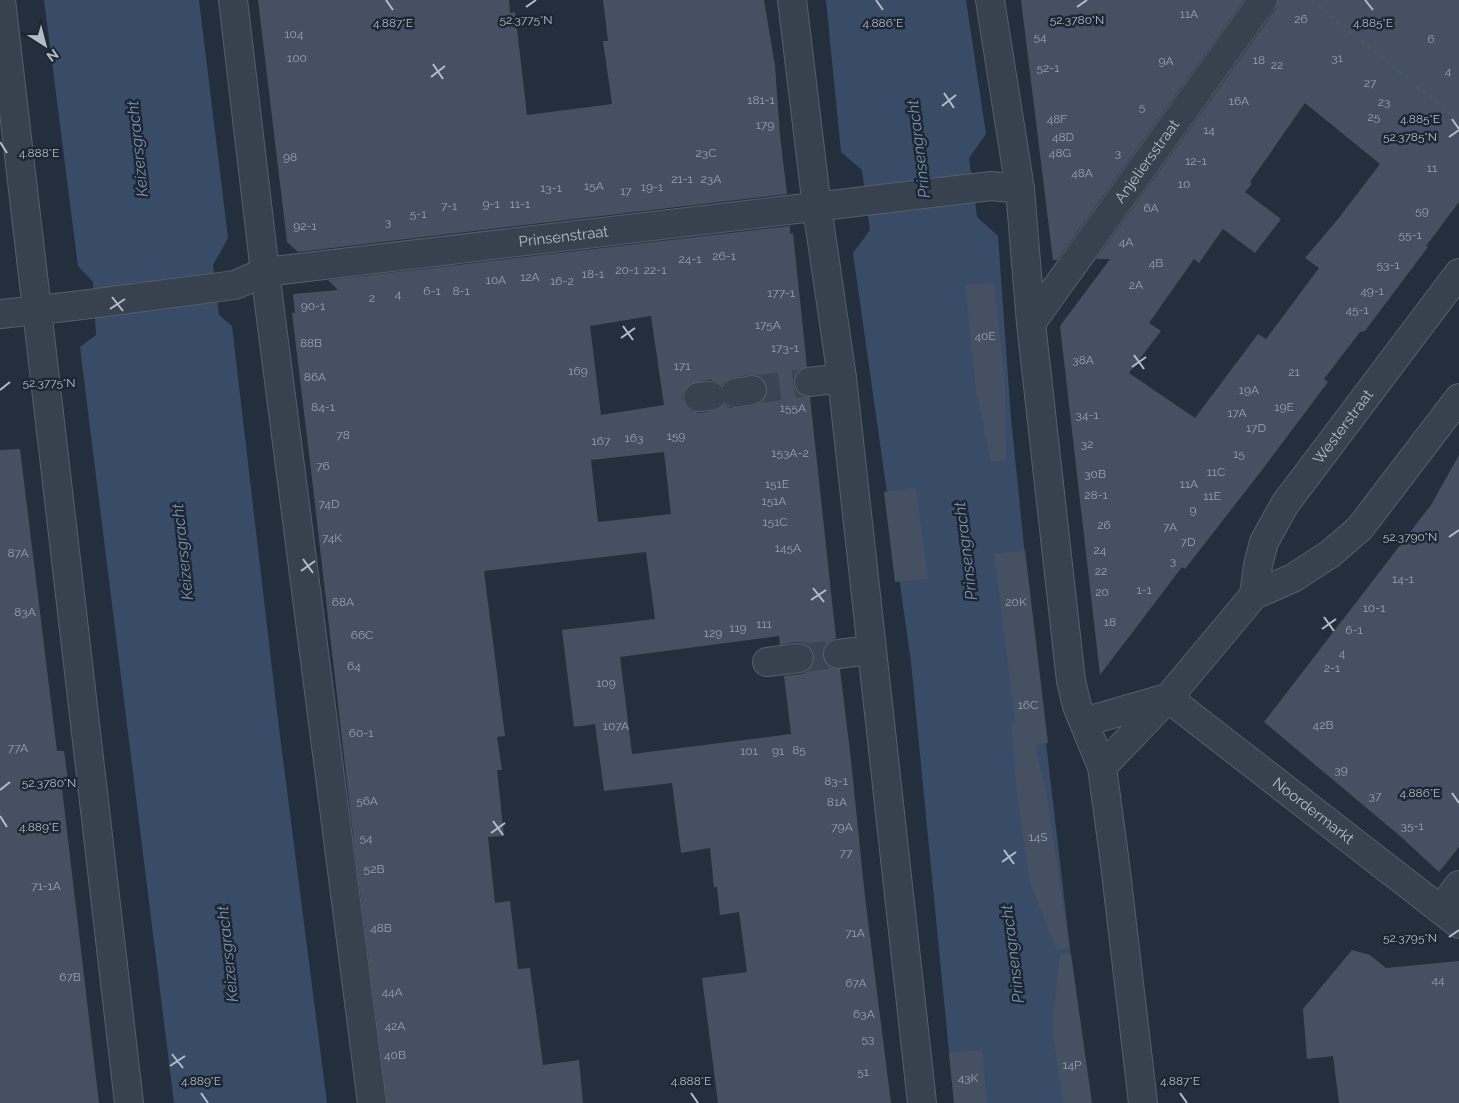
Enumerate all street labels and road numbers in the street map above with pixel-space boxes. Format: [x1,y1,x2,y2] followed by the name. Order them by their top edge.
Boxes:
[1111,116,1183,207] street label: Anjeliersstraat
[518,222,609,251] street label: Prinsenstraat
[1309,386,1377,468] street label: Westerstraat
[1269,774,1358,848] street label: Noordermarkt

